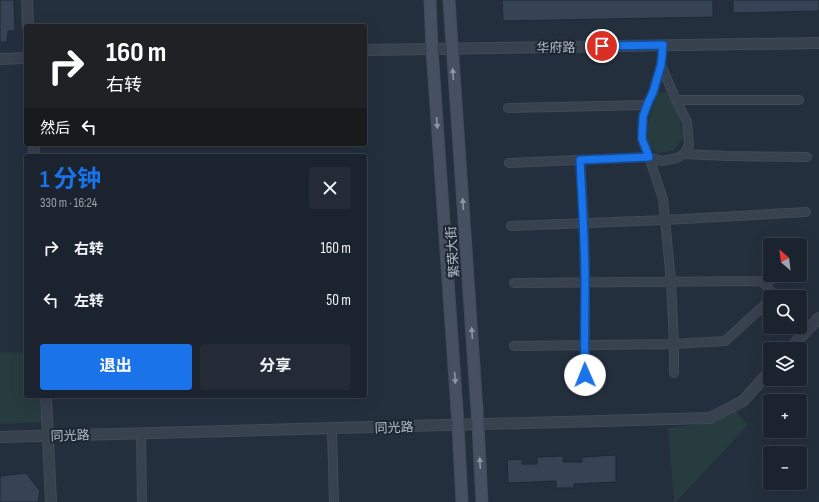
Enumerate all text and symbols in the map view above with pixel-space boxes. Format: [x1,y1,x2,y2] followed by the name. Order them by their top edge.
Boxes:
[585,29,619,63] pin
[591,35,613,57] icon: arrive
[106,36,166,69] text: 160 m
[40,40,92,92] icon: right
[536,40,576,56] street label: 华府路
[450,68,457,80] one-way arrow
[106,75,142,96] text: 右转
[78,116,100,138] icon: left
[434,117,441,129] one-way arrow
[40,119,70,138] text: 然后
[40,165,101,194] text: 1 分钟
[309,167,351,209] button: close
[40,195,97,211] text: 330 m · 16:24
[459,198,466,210] one-way arrow
[443,225,463,278] street label: 繁荣大街
[40,237,62,259] icon: right
[763,238,807,282] north arrow
[763,238,807,490] map controls
[320,239,351,258] text: 160 m
[74,240,104,259] text: 右转
[40,289,62,311] icon: left
[763,290,807,334] button: search
[326,291,351,310] text: 50 m
[74,292,104,311] text: 左转
[468,327,475,339] one-way arrow
[763,342,807,386] button: layers
[40,344,192,390] button: 退出
[200,344,351,390] button: 分享
[564,354,606,396] position arrow
[451,372,458,384] one-way arrow
[763,394,807,438] button: +
[374,419,414,437] street label: 同光路
[50,427,90,445] street label: 同光路
[763,446,807,490] button: −
[477,457,484,469] one-way arrow

